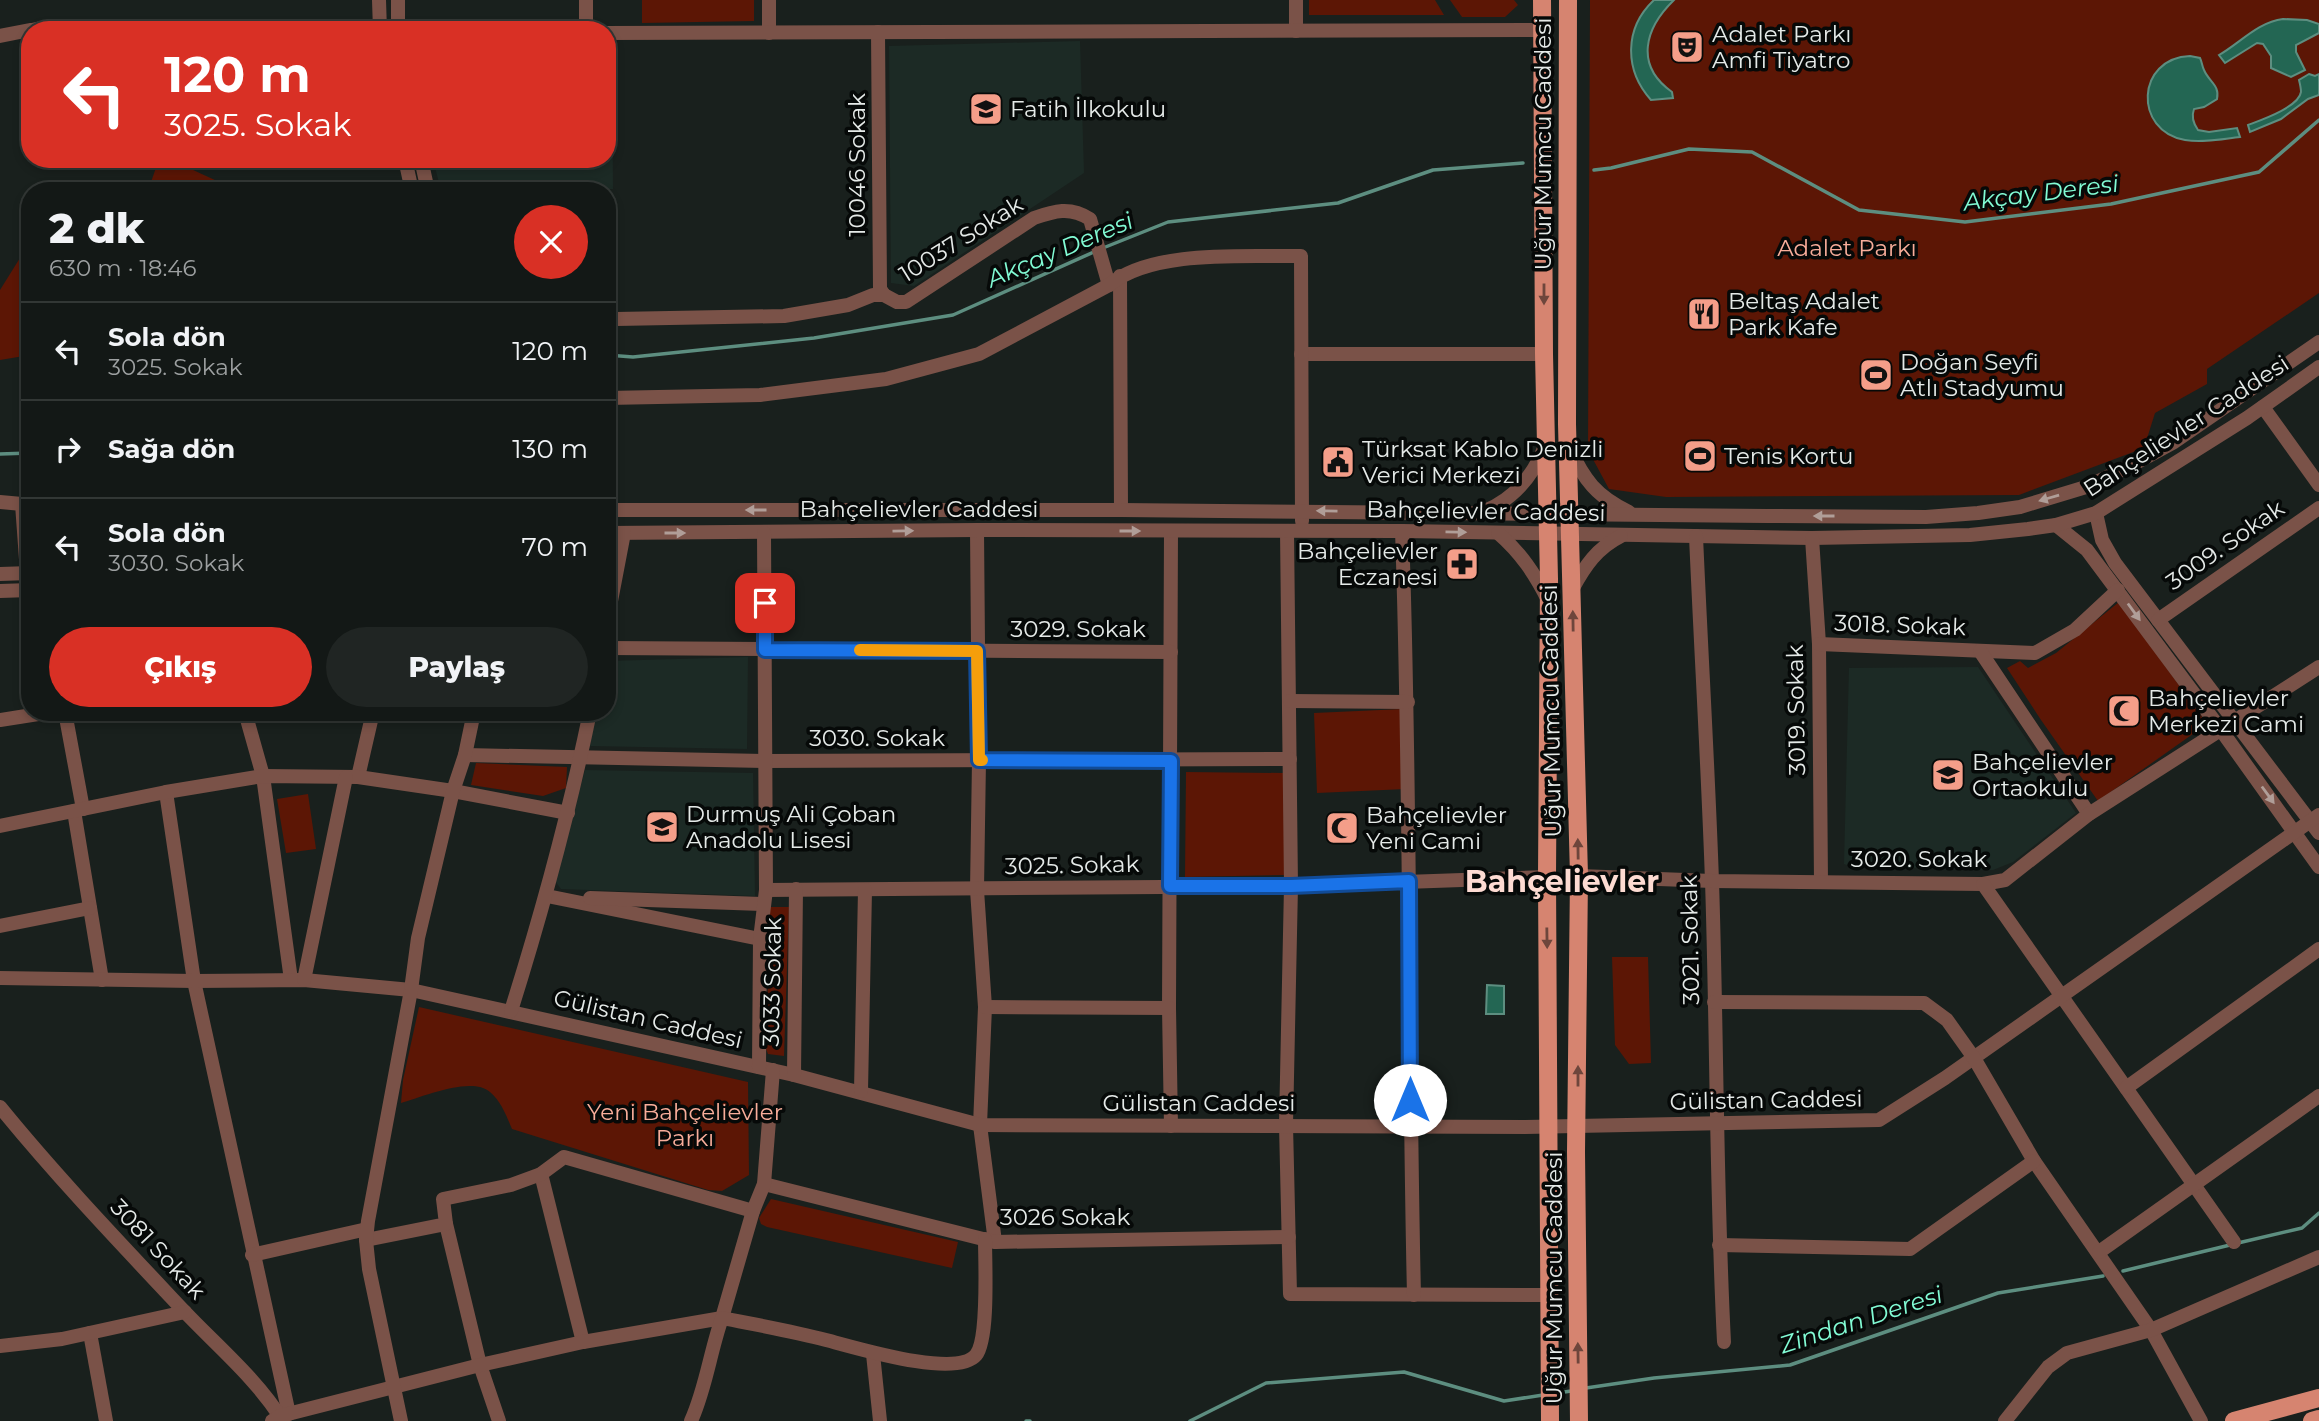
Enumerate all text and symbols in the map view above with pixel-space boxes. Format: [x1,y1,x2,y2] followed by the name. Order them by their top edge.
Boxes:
[1529,17,1557,271] street label: Uğur Mumcu Caddesi
[1712,20,1852,74] place label: Adalet Parkı Amfi Tiyatro
[1668,28,1706,66] theatre icon: Adalet Parkı Amfi Tiyatro
[164,45,311,104] text: 120 m
[49,49,140,140] icon: left
[967,90,1005,128] school or university icon: Fatih İlkokulu
[843,93,871,237] street label: 10046 Sokak
[1010,95,1166,123] place label: Fatih İlkokulu
[164,105,351,144] text: 3025. Sokak
[1960,169,2121,217] water label: Akçay Deresi
[894,190,1028,288] street label: 10037 Sokak
[49,202,144,254] text: 2 dk
[514,205,588,279] button: close
[980,206,1138,294] water label: Akçay Deresi
[1777,234,1917,262] park label: Adalet Parkı
[49,254,197,282] text: 630 m · 18:46
[1538,283,1550,305] one-way arrow
[1728,287,1880,341] place label: Beltaş Adalet Park Kafe
[1685,295,1723,333] restaurant icon: Beltaş Adalet Park Kafe
[108,321,226,353] text: Sola dön
[49,332,87,370] icon: left
[512,335,588,367] text: 120 m
[1900,348,2064,402] place label: Doğan Seyfi Atlı Stadyumu
[2078,349,2294,503] street label: Bahçelievler Caddesi
[108,353,243,381] text: 3025. Sokak
[1857,356,1895,394] sports icon: Doğan Seyfi Atlı Stadyumu
[49,430,87,468] icon: right
[108,433,235,465] text: Sağa dön
[512,433,588,465] text: 130 m
[1362,435,1604,489] place label: Türksat Kablo Denizli Verici Merkezi
[1681,437,1719,475] sports icon: Tenis Kortu
[1724,442,1853,470] place label: Tenis Kortu
[1319,443,1357,481] public building icon: Türksat Kablo Denizli Verici Merkezi
[2039,493,2060,503] one-way arrow
[2161,494,2290,596] street label: 3009. Sokak
[799,495,1039,523] street label: Bahçelievler Caddesi
[1366,495,1606,527] street label: Bahçelievler Caddesi
[745,504,767,516] one-way arrow
[1316,505,1338,517] one-way arrow
[1813,510,1835,522] one-way arrow
[108,517,226,549] text: Sola dön
[1120,525,1142,537] one-way arrow
[892,526,914,537] one-way arrow
[665,527,687,539] one-way arrow
[1445,527,1467,538] one-way arrow
[49,528,87,566] icon: left
[522,531,588,563] text: 70 m
[1297,537,1438,591] place label: Bahçelievler Eczanesi
[1443,545,1481,583] pharmacy icon: Bahçelievler Eczanesi
[108,549,244,577] text: 3030. Sokak
[735,573,795,633] pin
[746,584,784,622] icon: arrive
[1535,584,1567,838] street label: Uğur Mumcu Caddesi
[2127,603,2141,621] one-way arrow
[1834,609,1967,641] street label: 3018. Sokak
[1568,610,1579,632] one-way arrow
[1010,615,1146,643] street label: 3029. Sokak
[49,627,312,707] button: Çıkış
[326,627,588,707] button: Paylaş
[1781,644,1811,776] street label: 3019. Sokak
[2148,684,2304,738] place label: Bahçelievler Merkezi Cami
[2105,692,2143,730] mosque icon: Bahçelievler Merkezi Cami
[809,724,945,752] street label: 3030. Sokak
[1972,748,2113,802] place label: Bahçelievler Ortaokulu
[1929,756,1967,794] school or university icon: Bahçelievler Ortaokulu
[2261,786,2275,805] one-way arrow
[686,800,896,854] place label: Durmuş Ali Çoban Anadolu Lisesi
[1366,801,1507,855] place label: Bahçelievler Yeni Cami
[643,808,681,846] school or university icon: Durmuş Ali Çoban Anadolu Lisesi
[1323,809,1361,847] mosque icon: Bahçelievler Yeni Cami
[1573,838,1584,860] one-way arrow
[1851,845,1987,873] street label: 3020. Sokak
[1004,850,1140,880] street label: 3025. Sokak
[1465,863,1659,900] district label: Bahçelievler
[1675,875,1705,1005] street label: 3021. Sokak
[757,917,787,1047] street label: 3033 Sokak
[1541,927,1553,949] one-way arrow
[551,984,745,1054] street label: Gülistan Caddesi
[1373,1063,1447,1137] position arrow
[1572,1065,1584,1087] one-way arrow
[1669,1084,1863,1116] street label: Gülistan Caddesi
[1102,1089,1296,1117] street label: Gülistan Caddesi
[587,1098,783,1152] park label: Yeni Bahçelievler Parkı
[1540,1151,1568,1405] street label: Uğur Mumcu Caddesi
[105,1193,212,1305] street label: 3081 Sokak
[1000,1203,1131,1231] street label: 3026 Sokak
[1775,1279,1947,1360] water label: Zindan Deresi
[1572,1342,1584,1364] one-way arrow

